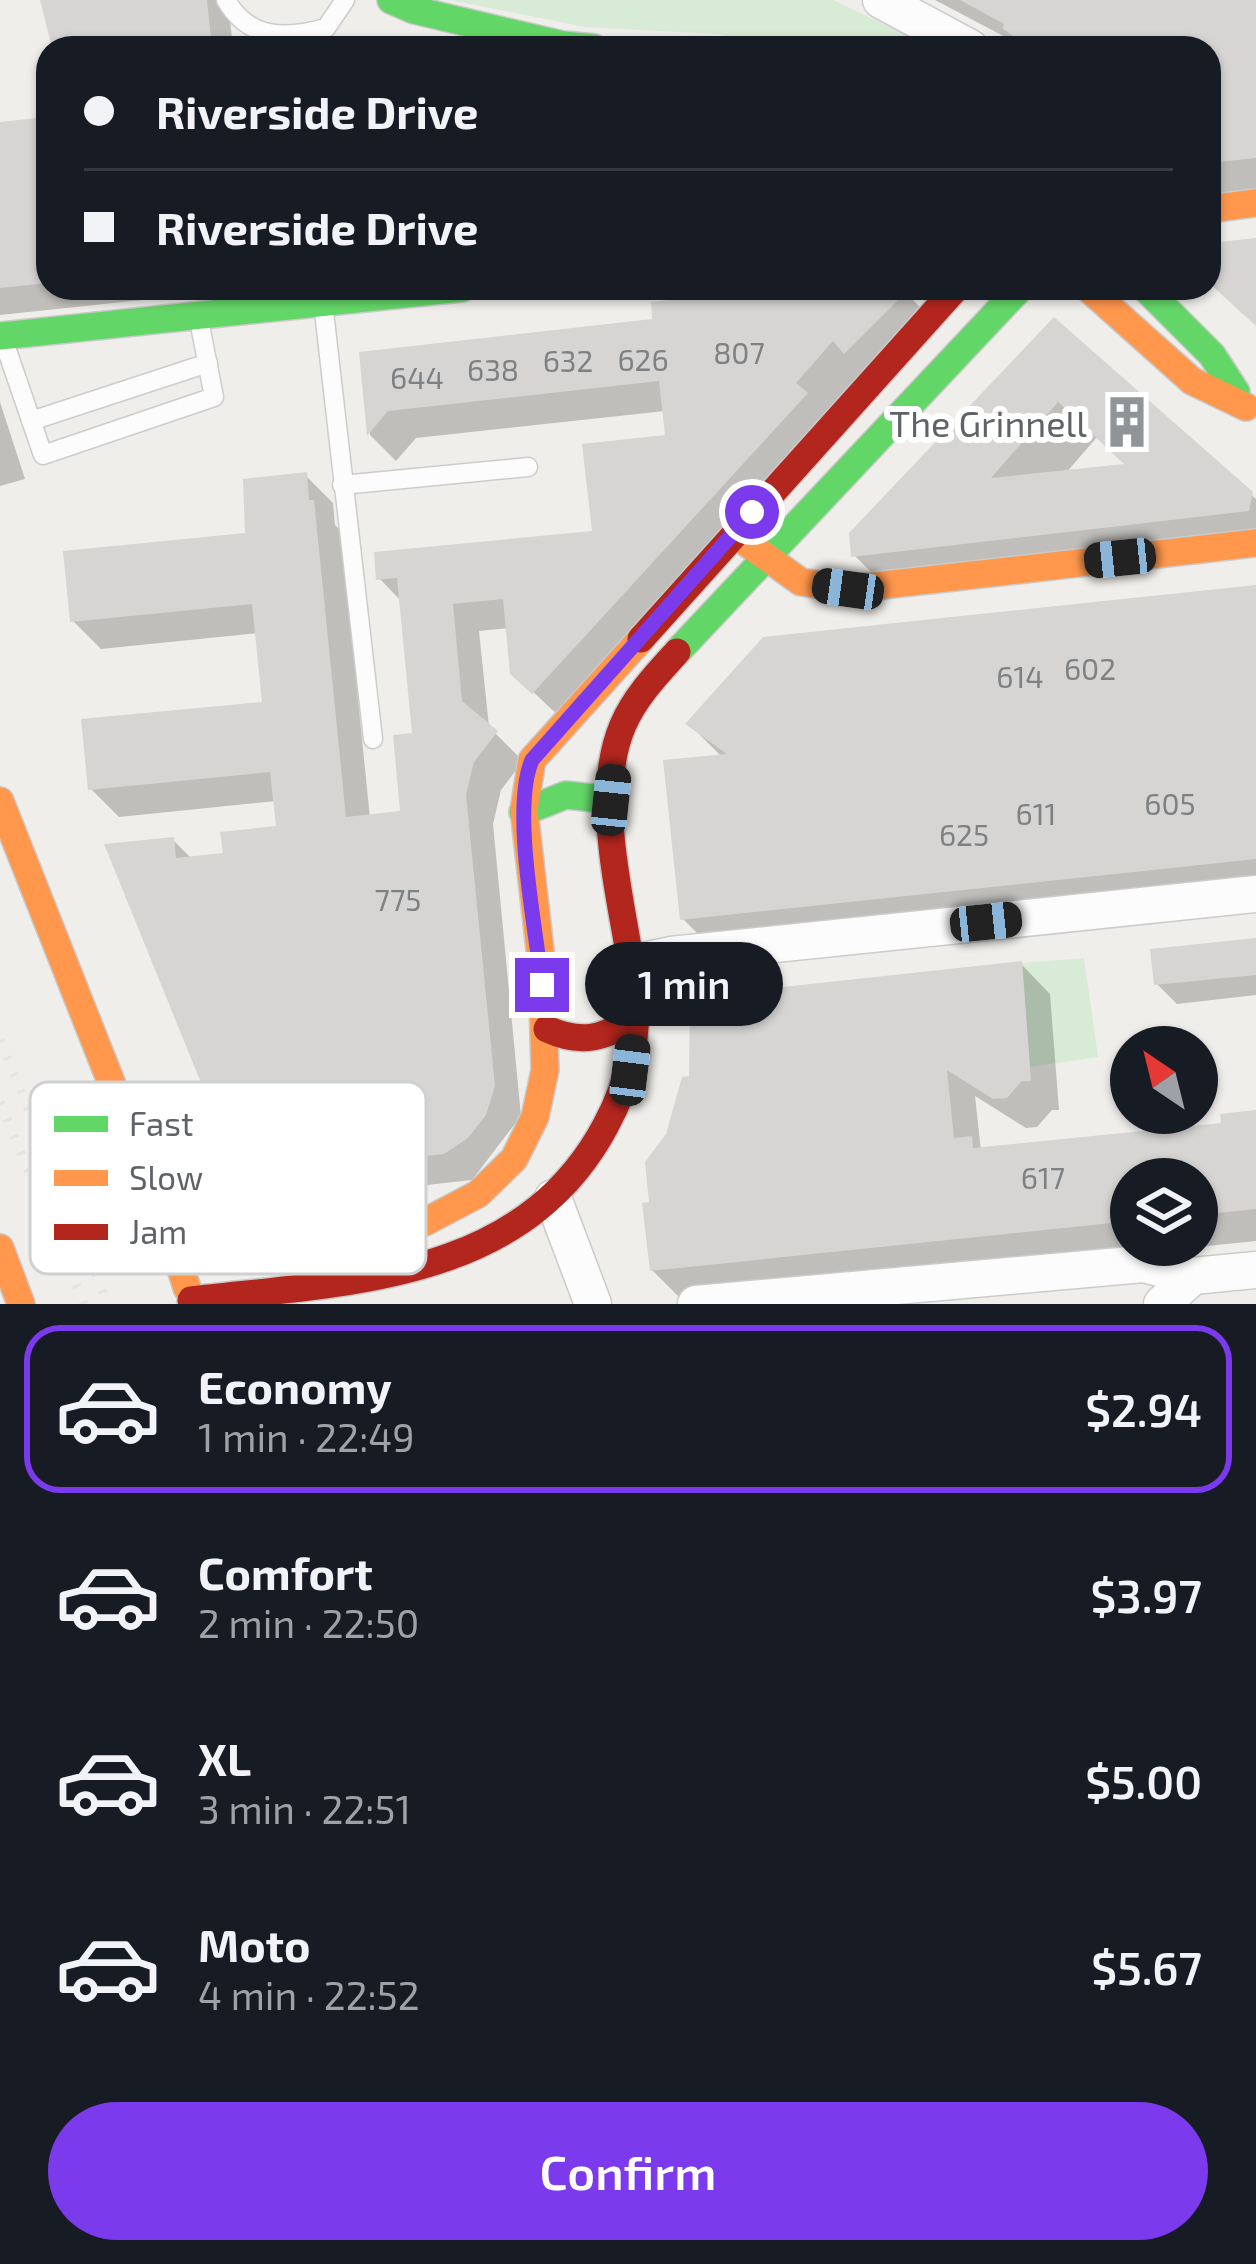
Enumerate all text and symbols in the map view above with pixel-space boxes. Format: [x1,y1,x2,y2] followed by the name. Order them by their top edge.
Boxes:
[156,84,478,138] text: Riverside Drive
[156,200,478,254] text: Riverside Drive
[713,334,765,370] house number: 807
[617,341,669,377] house number: 626
[543,342,593,378] house number: 632
[467,351,519,387] house number: 638
[390,359,444,395] house number: 644
[1098,393,1156,451] building icon: The Grinnell
[889,401,1087,444] place label: The Grinnell
[725,485,779,539] route start
[1082,536,1158,580] car
[810,566,886,612] car
[1064,650,1116,686] house number: 602
[996,658,1044,694] house number: 614
[589,762,633,838] car
[1144,785,1196,821] house number: 605
[1015,795,1057,831] house number: 611
[939,816,989,852] house number: 625
[375,881,421,917] house number: 775
[948,900,1024,944] car
[584,943,782,1027] callout: 1 min
[515,958,569,1012] route end
[638,960,730,1007] text: 1 min
[1110,1026,1218,1134] north arrow
[1110,1026,1218,1266] map controls
[608,1032,652,1108] car
[30,1082,426,1274] legend
[129,1103,193,1143] text: Fast
[129,1157,203,1197] text: Slow
[1110,1158,1218,1266] button: layers
[1021,1159,1065,1195] house number: 617
[129,1211,187,1251] text: Jam
[54,1355,162,1463] icon: car
[198,1359,392,1413] text: Economy
[1085,1382,1202,1436] text: $2.94
[198,1413,415,1460] text: 1 min · 22:49
[54,1541,162,1649] icon: car
[198,1545,373,1599] text: Comfort
[1091,1568,1202,1622] text: $3.97
[198,1599,419,1646] text: 2 min · 22:50
[54,1727,162,1835] icon: car
[198,1731,251,1785] text: XL
[1085,1754,1202,1808] text: $5.00
[198,1785,411,1832] text: 3 min · 22:51
[54,1913,162,2021] icon: car
[198,1917,311,1971] text: Moto
[1091,1940,1202,1994] text: $5.67
[198,1971,420,2018] text: 4 min · 22:52
[48,2102,1208,2240] button: Confirm

